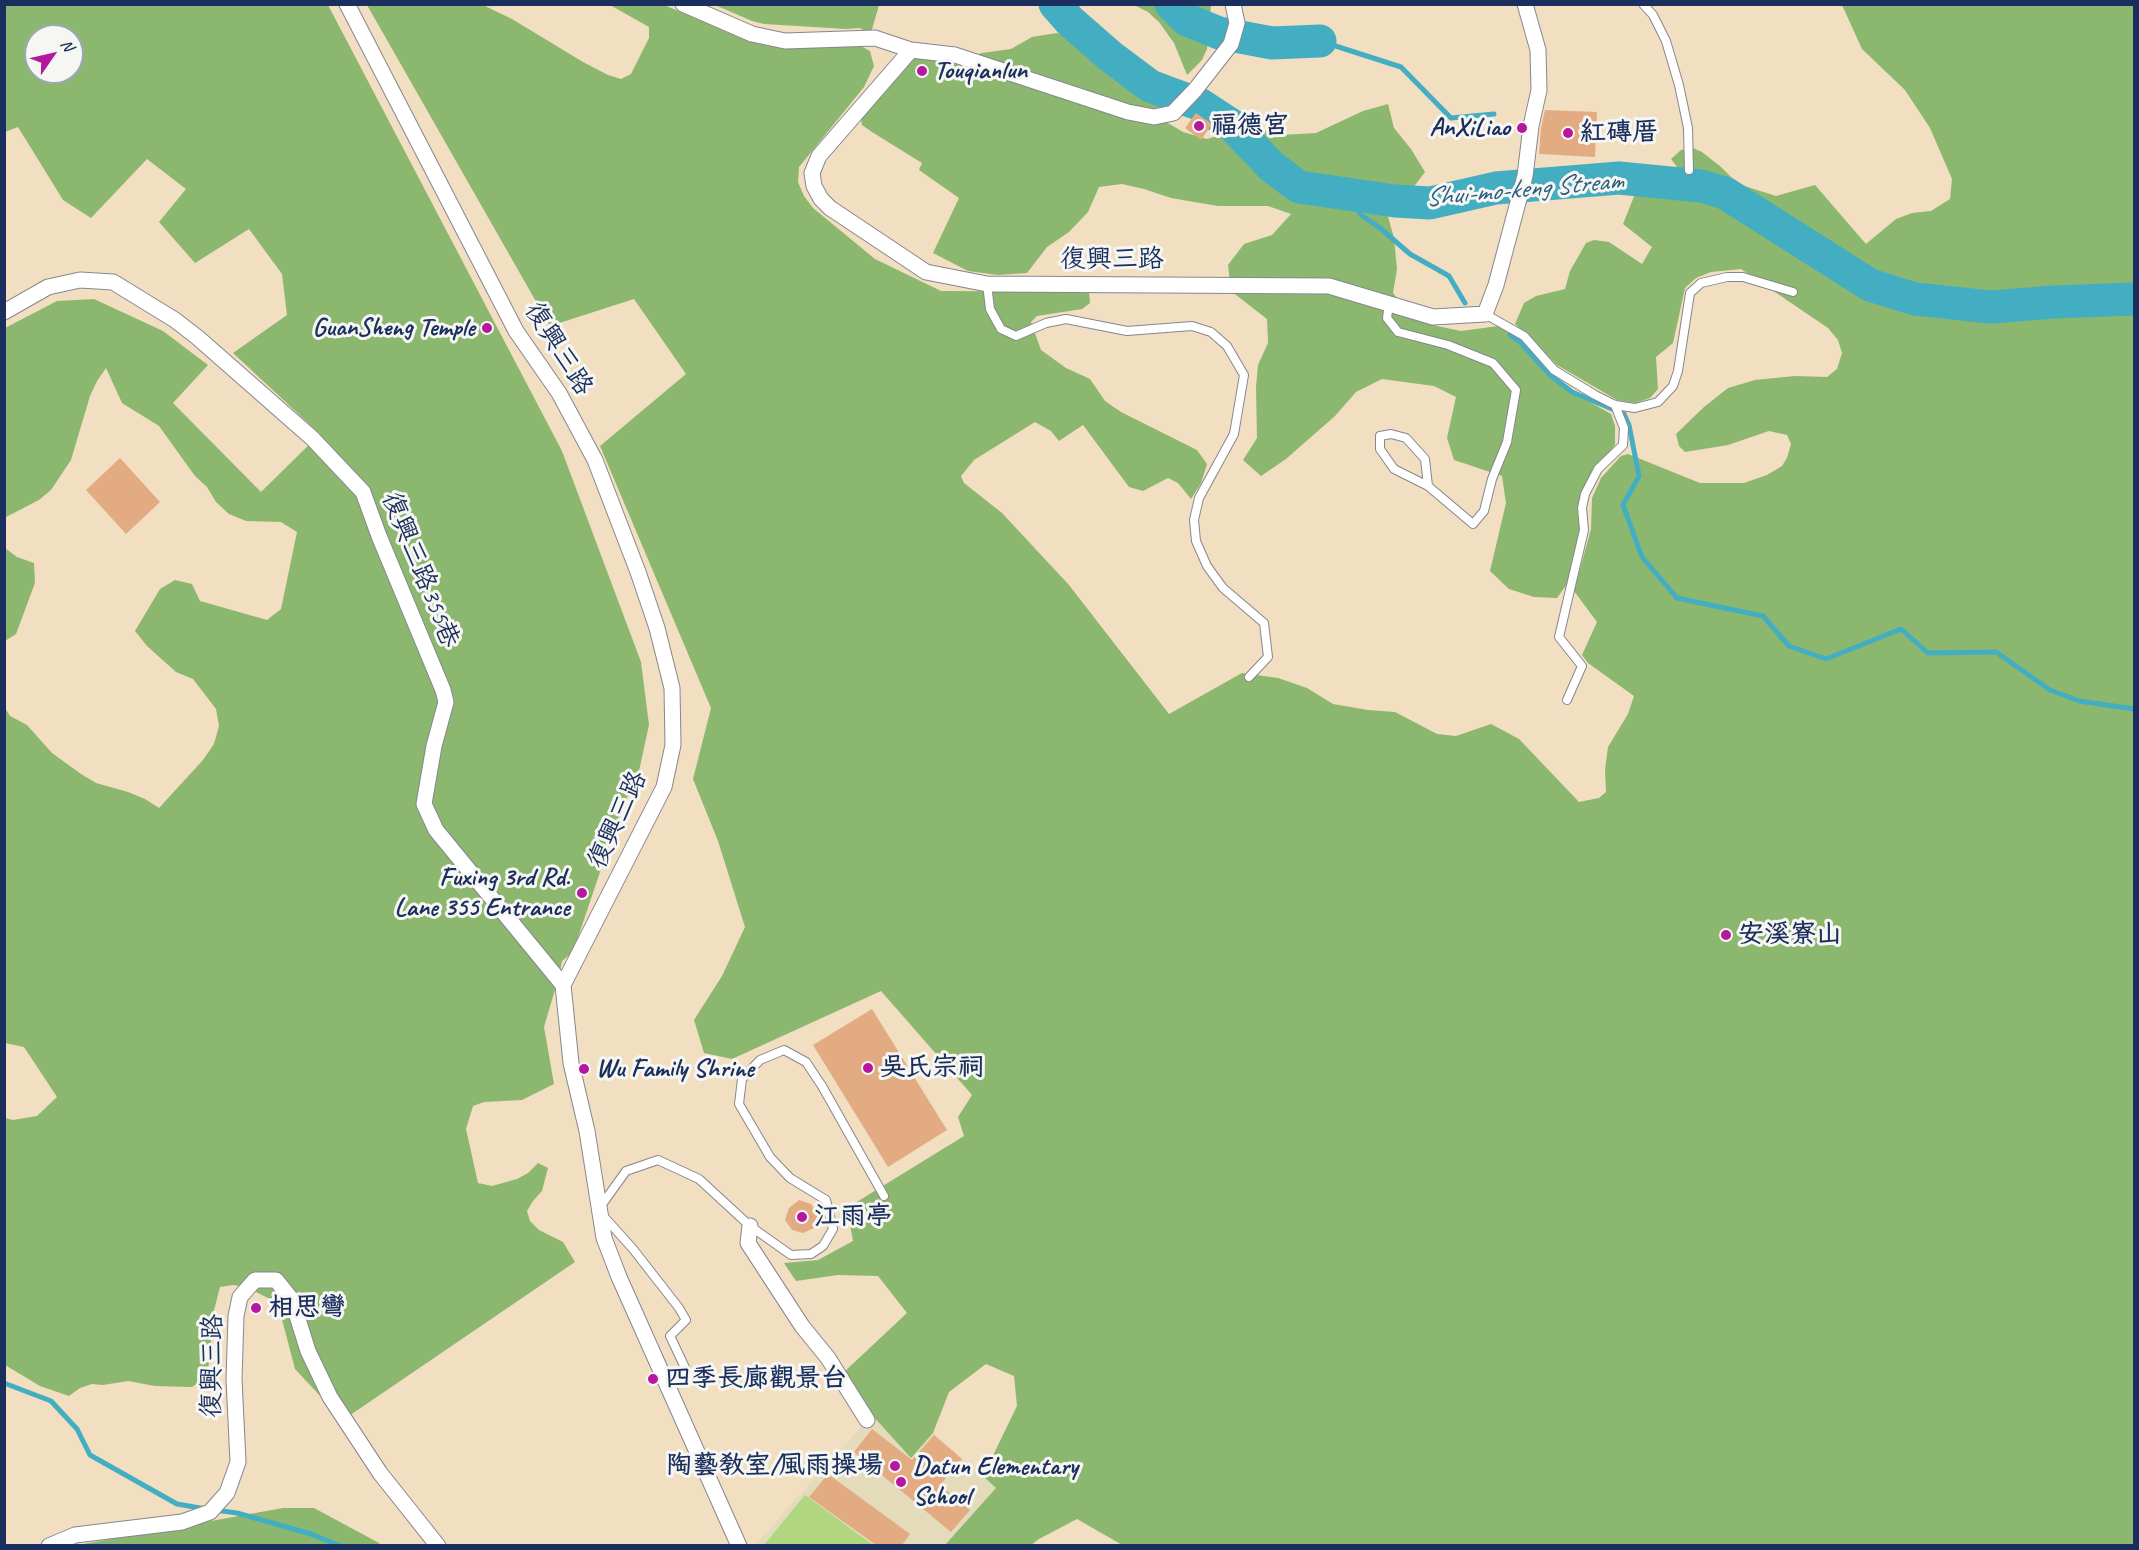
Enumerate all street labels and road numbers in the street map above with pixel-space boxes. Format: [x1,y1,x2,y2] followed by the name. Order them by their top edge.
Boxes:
[1060,244,1164,276] street label: 復興三路
[517,297,599,401] street label: 復興三路
[375,488,465,652] street label: 復興三路355巷
[582,766,654,874] street label: 復興三路
[196,1314,230,1418] street label: 復興三路

